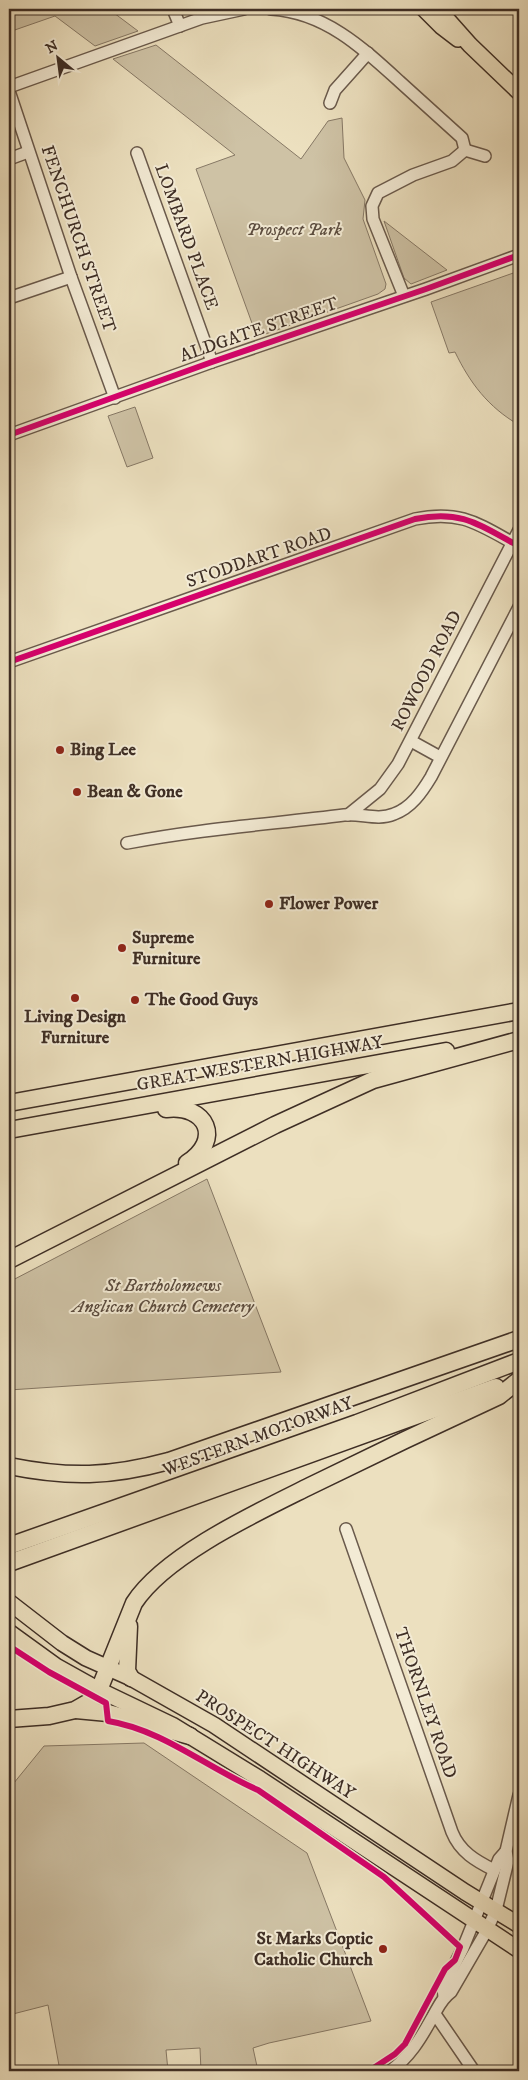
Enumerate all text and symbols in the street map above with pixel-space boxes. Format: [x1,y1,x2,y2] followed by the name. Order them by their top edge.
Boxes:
[32,32,82,82] north arrow
[43,37,62,58] text: N
[36,143,120,336] street label: FENCHURCH STREET
[149,161,223,313] street label: LOMBARD PLACE
[246,219,342,241] park label: Prospect Park
[177,292,341,367] street label: ALDGATE STREET
[183,523,335,593] street label: STODDART ROAD
[387,607,467,735] street label: ROWOOD ROAD
[70,739,136,761] place label: Bing Lee
[54,744,66,756] marker: Bing Lee
[87,781,183,803] place label: Bean & Gone
[71,786,83,798] marker: Bean & Gone
[279,893,378,915] place label: Flower Power
[263,898,275,910] marker: Flower Power
[132,927,201,970] place label: Supreme Furniture
[116,942,128,954] marker: Supreme Furniture
[144,989,258,1011] place label: The Good Guys
[69,992,81,1004] marker: Living Design Furniture
[129,994,141,1006] marker: The Good Guys
[24,1006,127,1049] place label: Living Design Furniture
[135,1031,386,1097] street label: GREAT WESTERN HIGHWAY
[70,1275,255,1318] park label: St Bartholomews Anglican Church Cemetery
[159,1392,357,1482] street label: WESTERN MOTORWAY
[389,1625,461,1781] street label: THORNLEY ROAD
[191,1685,359,1805] street label: PROSPECT HIGHWAY
[254,1928,374,1971] place label: St Marks Coptic Catholic Church
[377,1943,389,1955] marker: St Marks Coptic Catholic Church

